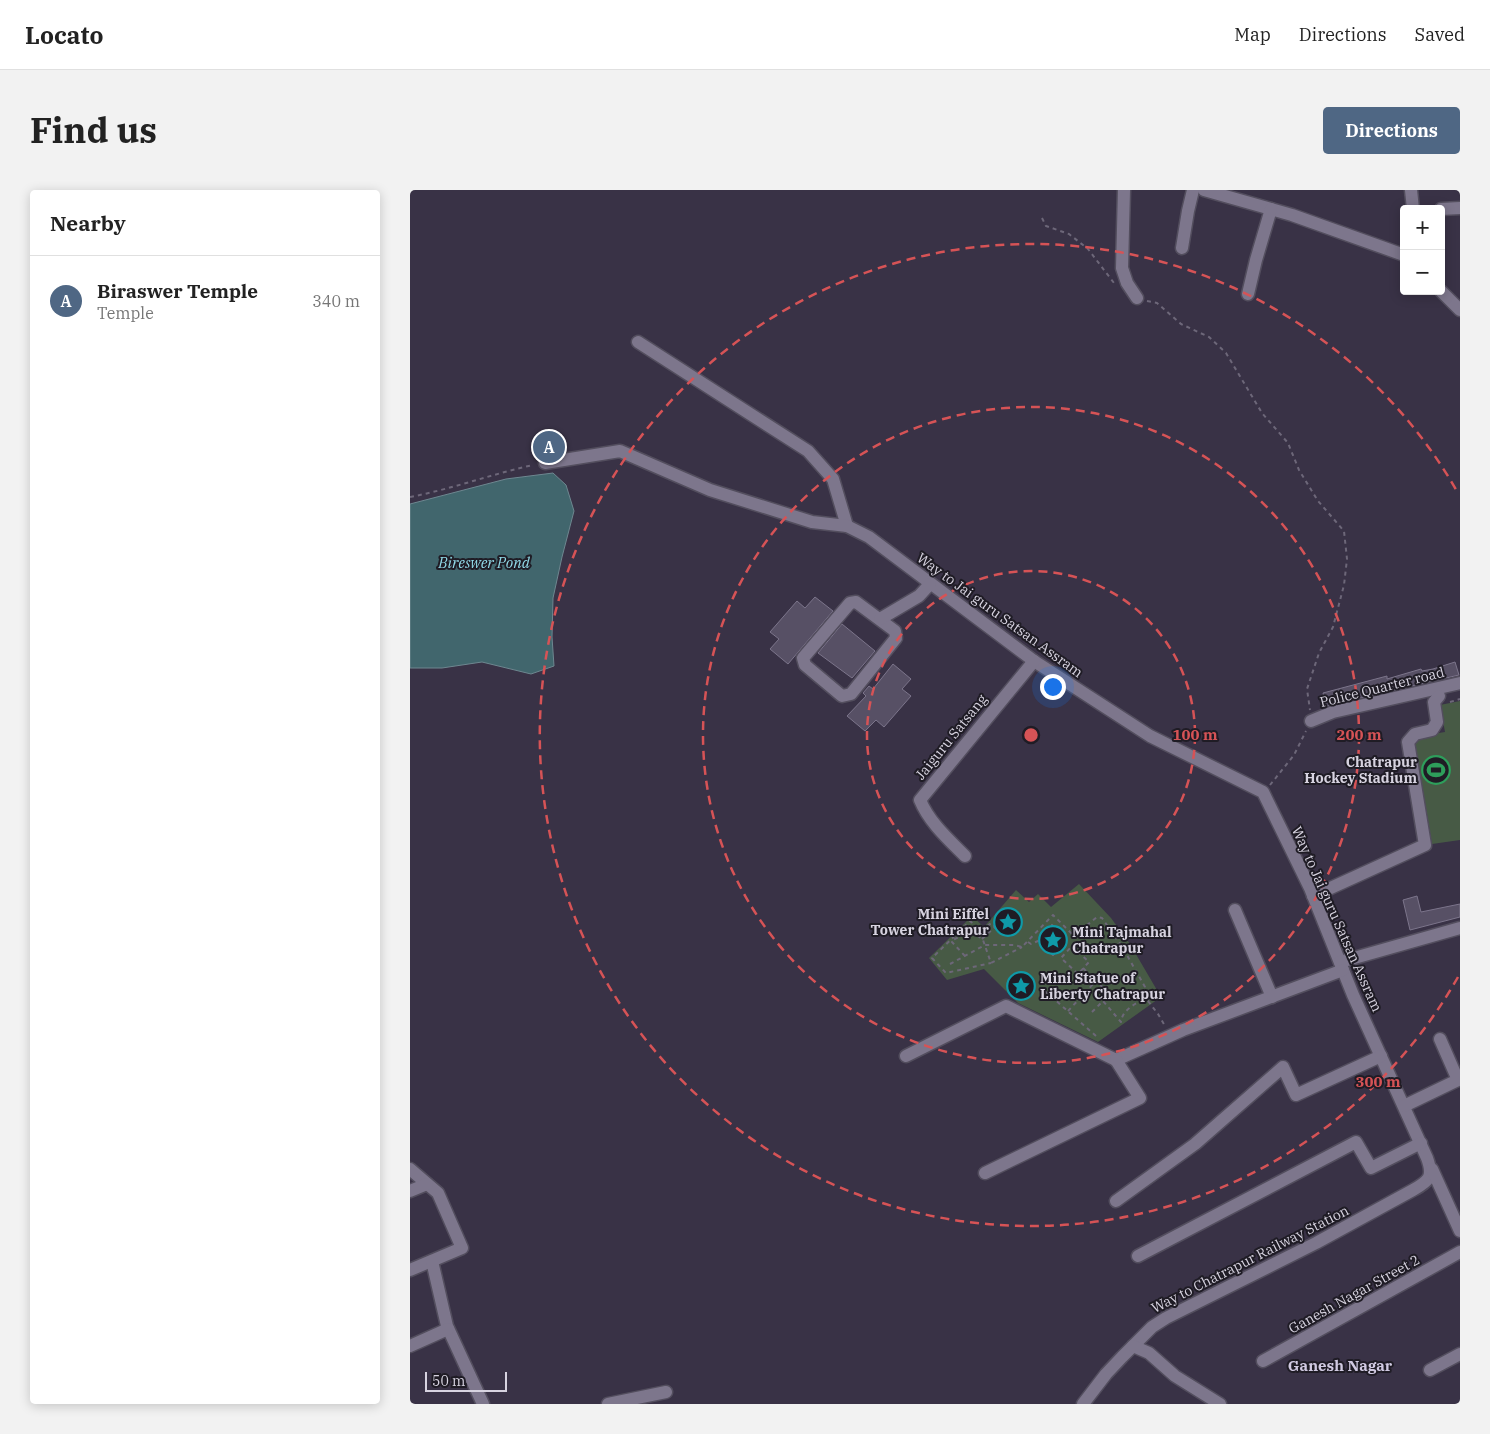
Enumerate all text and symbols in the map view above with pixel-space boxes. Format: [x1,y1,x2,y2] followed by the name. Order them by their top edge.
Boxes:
[25,19,103,51] text: Locato
[1234,23,1271,46] text: Map
[1299,23,1387,46] text: Directions
[1415,23,1465,46] text: Saved
[30,107,157,153] text: Find us
[1323,107,1460,154] button: Directions
[1400,205,1445,295] map controls
[1400,205,1445,250] button: +
[50,209,126,237] text: Nearby
[1400,250,1445,295] button: −
[97,279,258,303] text: Biraswer Temple
[60,291,72,311] text: A
[312,291,360,311] text: 340 m
[97,303,154,323] text: Temple
[533,428,565,466] pin: A
[913,549,1087,681] street label: Way to Jai guru Satsan Assram
[437,553,531,572] water label: Bireswer Pond
[1318,663,1447,711] street label: Police Quarter road
[1040,674,1066,700] your location
[911,690,991,783] street label: Jaiguru Satsang
[1172,725,1218,744] text: 100 m
[1336,725,1382,744] text: 200 m
[1022,726,1040,744] centre of rings
[1304,753,1417,787] place label: Chatrapur Hockey Stadium
[1421,755,1451,785] sports icon: Chatrapur Hockey Stadium
[1288,823,1386,1015] street label: Way to Jai guru Satsan Assram
[871,905,989,939] place label: Mini Eiffel Tower Chatrapur
[993,907,1023,937] place icon: Mini Eiffel Tower Chatrapur
[1072,923,1172,957] place label: Mini Tajmahal Chatrapur
[1038,925,1068,955] place icon: Mini Tajmahal Chatrapur
[1040,969,1165,1003] place label: Mini Statue of Liberty Chatrapur
[1006,971,1036,1001] place icon: Mini Statue of Liberty Chatrapur
[1355,1072,1401,1091] text: 300 m
[1148,1201,1352,1317] street label: Way to Chatrapur Railway Station
[1285,1250,1423,1338] street label: Ganesh Nagar Street 2
[1288,1356,1393,1375] district label: Ganesh Nagar
[425,1369,508,1392] scale bar
[432,1372,465,1390] text: 50 m

